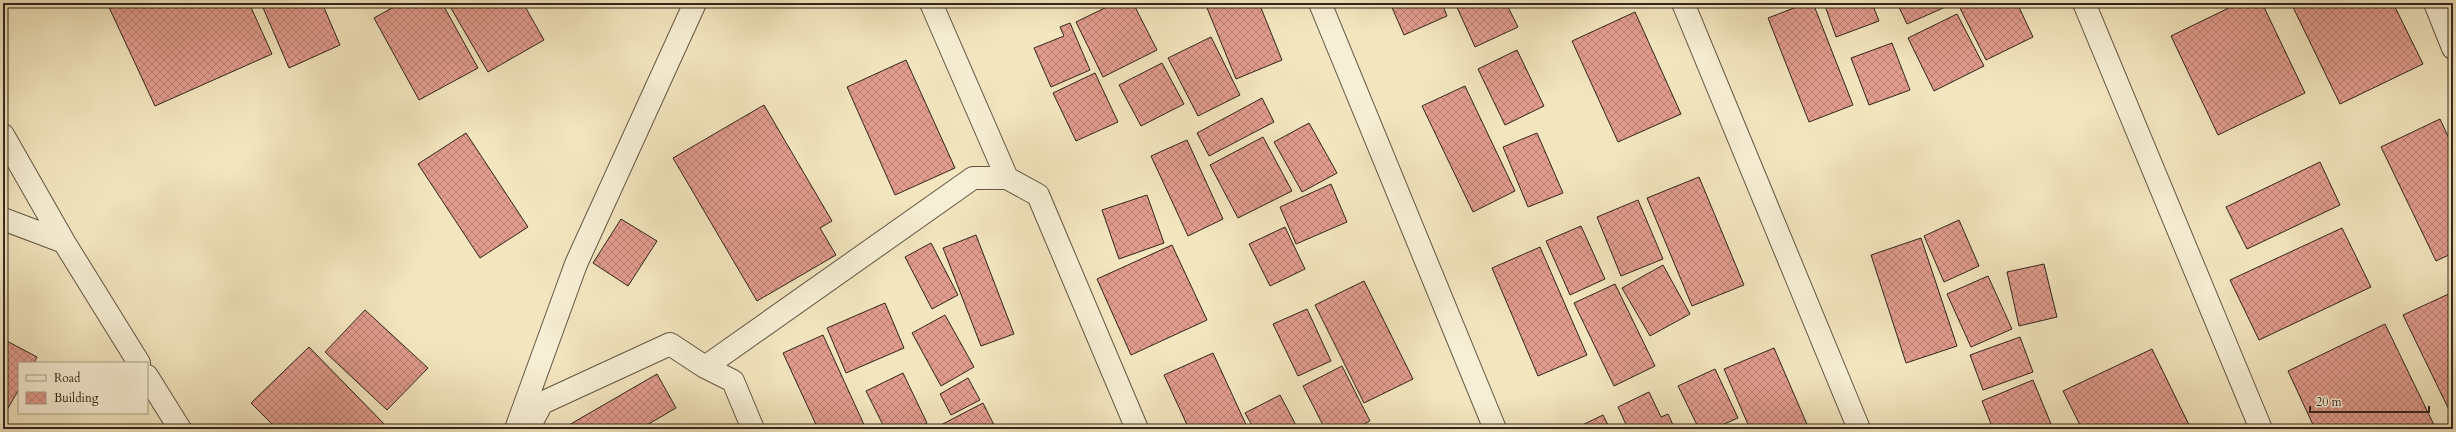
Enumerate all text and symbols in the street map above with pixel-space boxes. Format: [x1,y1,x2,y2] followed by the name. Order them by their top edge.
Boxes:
[18,362,148,414] legend
[54,370,81,386] text: Road
[2310,388,2429,414] scale bar
[54,390,99,406] text: Building
[2316,394,2343,410] text: 20 m

